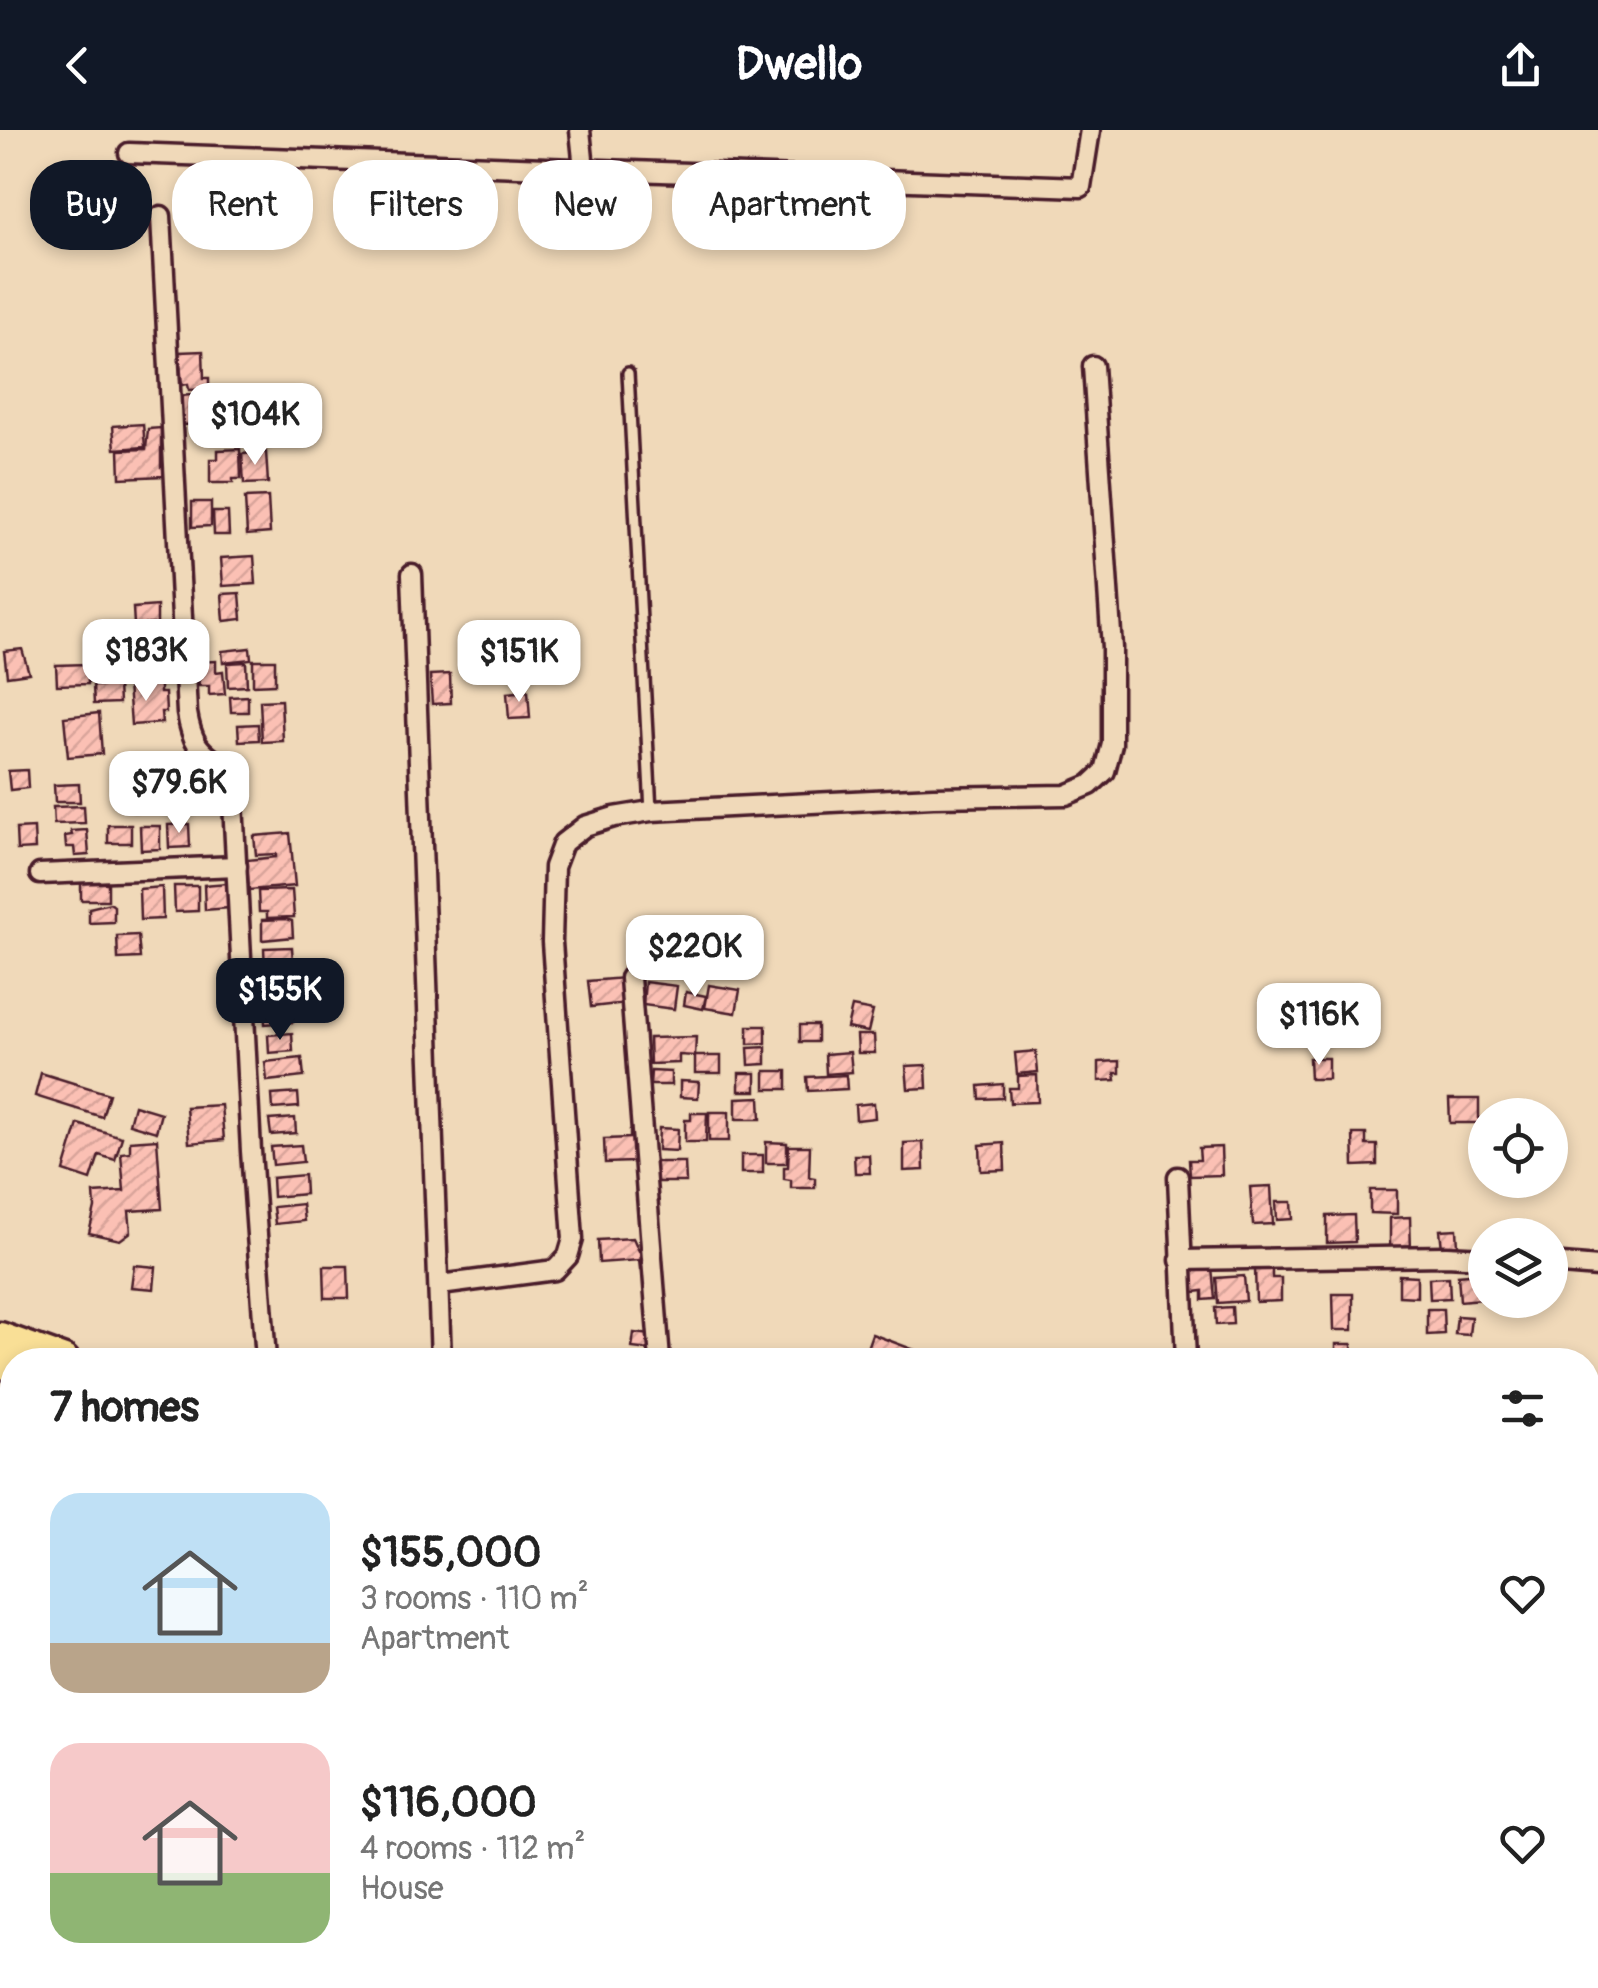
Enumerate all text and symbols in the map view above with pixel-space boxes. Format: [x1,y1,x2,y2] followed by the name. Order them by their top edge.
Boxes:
[736,37,862,93] text: Dwello
[50,38,105,93] icon: back
[1493,38,1548,93] icon: share
[30,160,152,250] chip: Buy
[172,160,313,250] chip: Rent
[333,160,498,250] chip: Filters
[518,160,652,250] chip: New
[672,160,906,250] chip: Apartment
[185,383,325,468] pin: $104K
[210,395,300,435] text: $104K
[76,619,216,704] pin: $183K
[449,620,589,705] pin: $151K
[104,631,188,671] text: $183K
[479,632,559,672] text: $151K
[98,751,260,836] pin: $79.6K
[131,763,227,803] text: $79.6K
[625,915,765,1000] pin: $220K
[648,927,742,967] text: $220K
[210,958,350,1043] pin: $155K
[238,970,322,1010] text: $155K
[1249,983,1389,1068] pin: $116K
[1279,995,1359,1035] text: $116K
[1468,1098,1568,1318] map controls
[1468,1098,1568,1198] button: locate
[1468,1218,1568,1318] button: layers
[1495,1381,1550,1436] icon: filters
[50,1382,199,1434] text: 7 homes
[360,1527,541,1579] text: $155,000
[130,1533,250,1653] icon: home
[1495,1566,1550,1621] icon: heart
[360,1579,589,1619] text: 3 rooms · 110 m²
[360,1619,509,1659] text: Apartment
[360,1777,537,1829] text: $116,000
[130,1783,250,1903] icon: home
[1495,1816,1550,1871] icon: heart
[360,1829,585,1869] text: 4 rooms · 112 m²
[360,1869,444,1909] text: House

